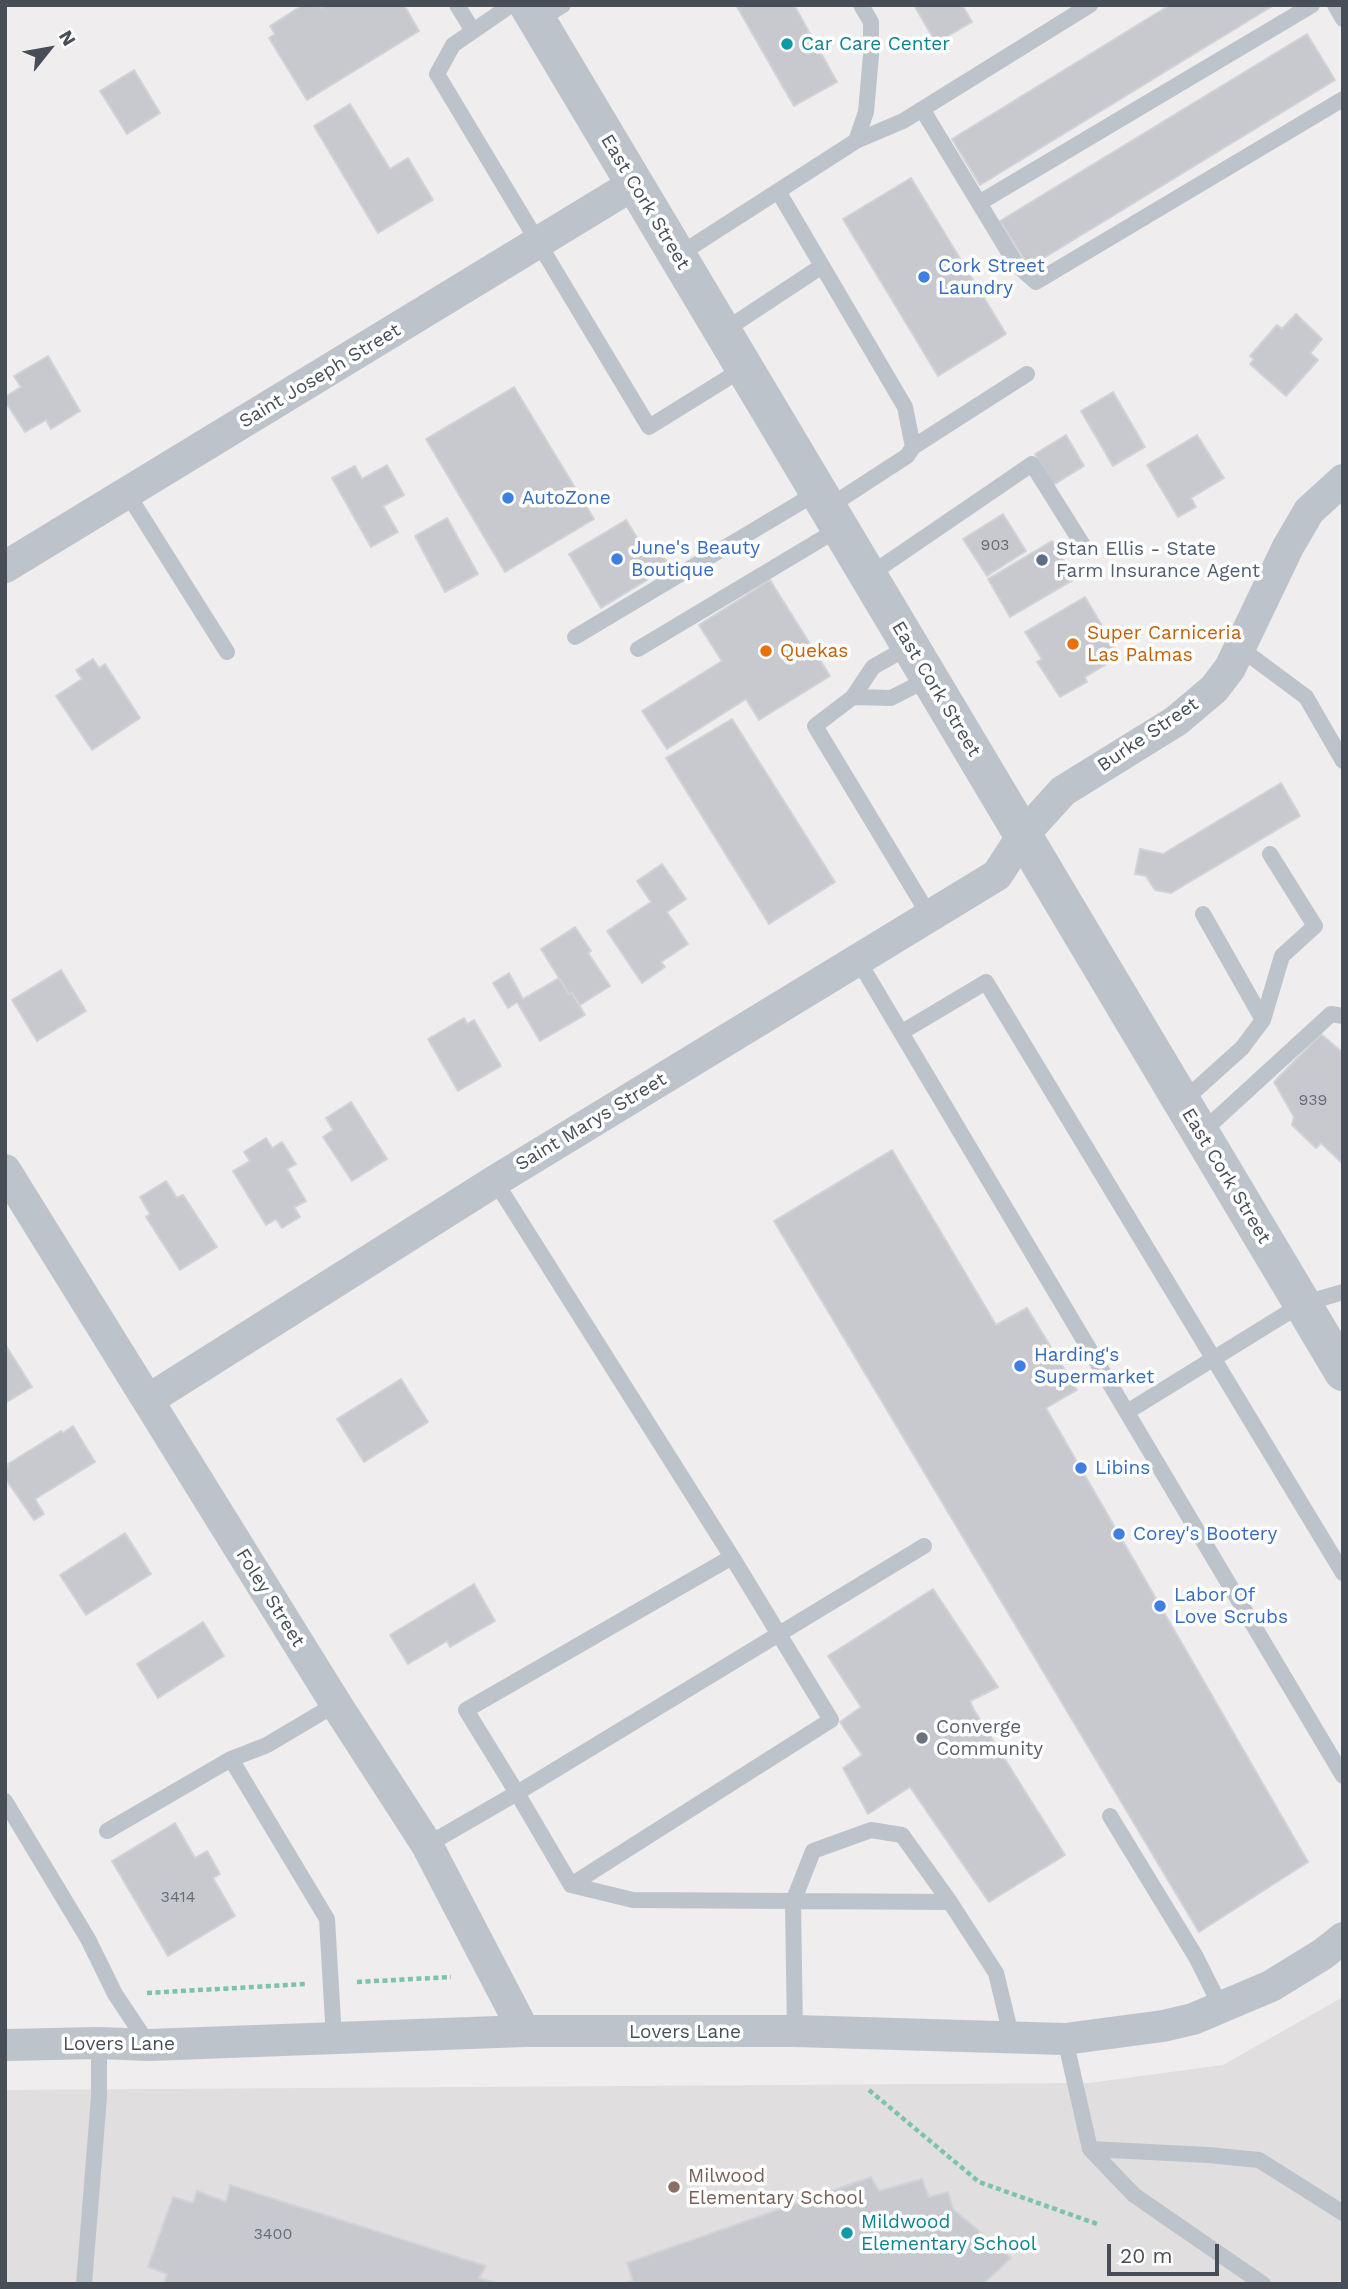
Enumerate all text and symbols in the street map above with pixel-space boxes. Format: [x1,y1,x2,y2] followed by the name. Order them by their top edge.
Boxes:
[14,14,84,84] north arrow
[54,26,81,50] text: N
[801,33,950,55] place label: Car Care Center
[779,36,795,52] marker: Car Care Center
[596,130,694,274] street label: East Cork Street
[938,255,1045,299] place label: Cork Street Laundry
[916,269,932,285] marker: Cork Street Laundry
[235,319,405,433] street label: Saint Joseph Street
[522,487,611,509] place label: AutoZone
[500,490,516,506] marker: AutoZone
[981,535,1009,555] house number: 903
[631,537,760,581] place label: June's Beauty Boutique
[1056,538,1260,582] place label: Stan Ellis - State Farm Insurance Agent
[609,551,625,567] marker: June's Beauty Boutique
[1034,552,1050,568] marker: Stan Ellis - State Farm Insurance Agent
[887,617,985,761] street label: East Cork Street
[1087,622,1241,666] place label: Super Carniceria Las Palmas
[1065,636,1081,652] marker: Super Carniceria Las Palmas
[780,640,848,662] place label: Quekas
[758,643,774,659] marker: Quekas
[1093,693,1203,777] street label: Burke Street
[512,1068,670,1176] street label: Saint Marys Street
[1299,1090,1327,1110] house number: 939
[1177,1104,1275,1248] street label: East Cork Street
[1034,1344,1154,1388] place label: Harding's Supermarket
[1012,1358,1028,1374] marker: Harding's Supermarket
[1095,1457,1150,1479] place label: Libins
[1073,1460,1089,1476] marker: Libins
[1133,1523,1277,1545] place label: Corey's Bootery
[1111,1526,1127,1542] marker: Corey's Bootery
[231,1545,309,1651] street label: Foley Street
[1174,1584,1288,1628] place label: Labor Of Love Scrubs
[1152,1598,1168,1614] marker: Labor Of Love Scrubs
[936,1716,1043,1760] place label: Converge Community
[914,1730,930,1746] marker: Converge Community
[161,1887,195,1907] house number: 3414
[629,2021,741,2043] street label: Lovers Lane
[63,2033,175,2055] street label: Lovers Lane
[688,2165,864,2209] place label: Milwood Elementary School
[666,2179,682,2195] marker: Milwood Elementary School
[861,2211,1037,2255] place label: Mildwood Elementary School
[253,2224,293,2244] house number: 3400
[839,2225,855,2241] marker: Mildwood Elementary School
[1110,2230,1222,2274] scale bar
[1120,2243,1172,2268] text: 20 m

